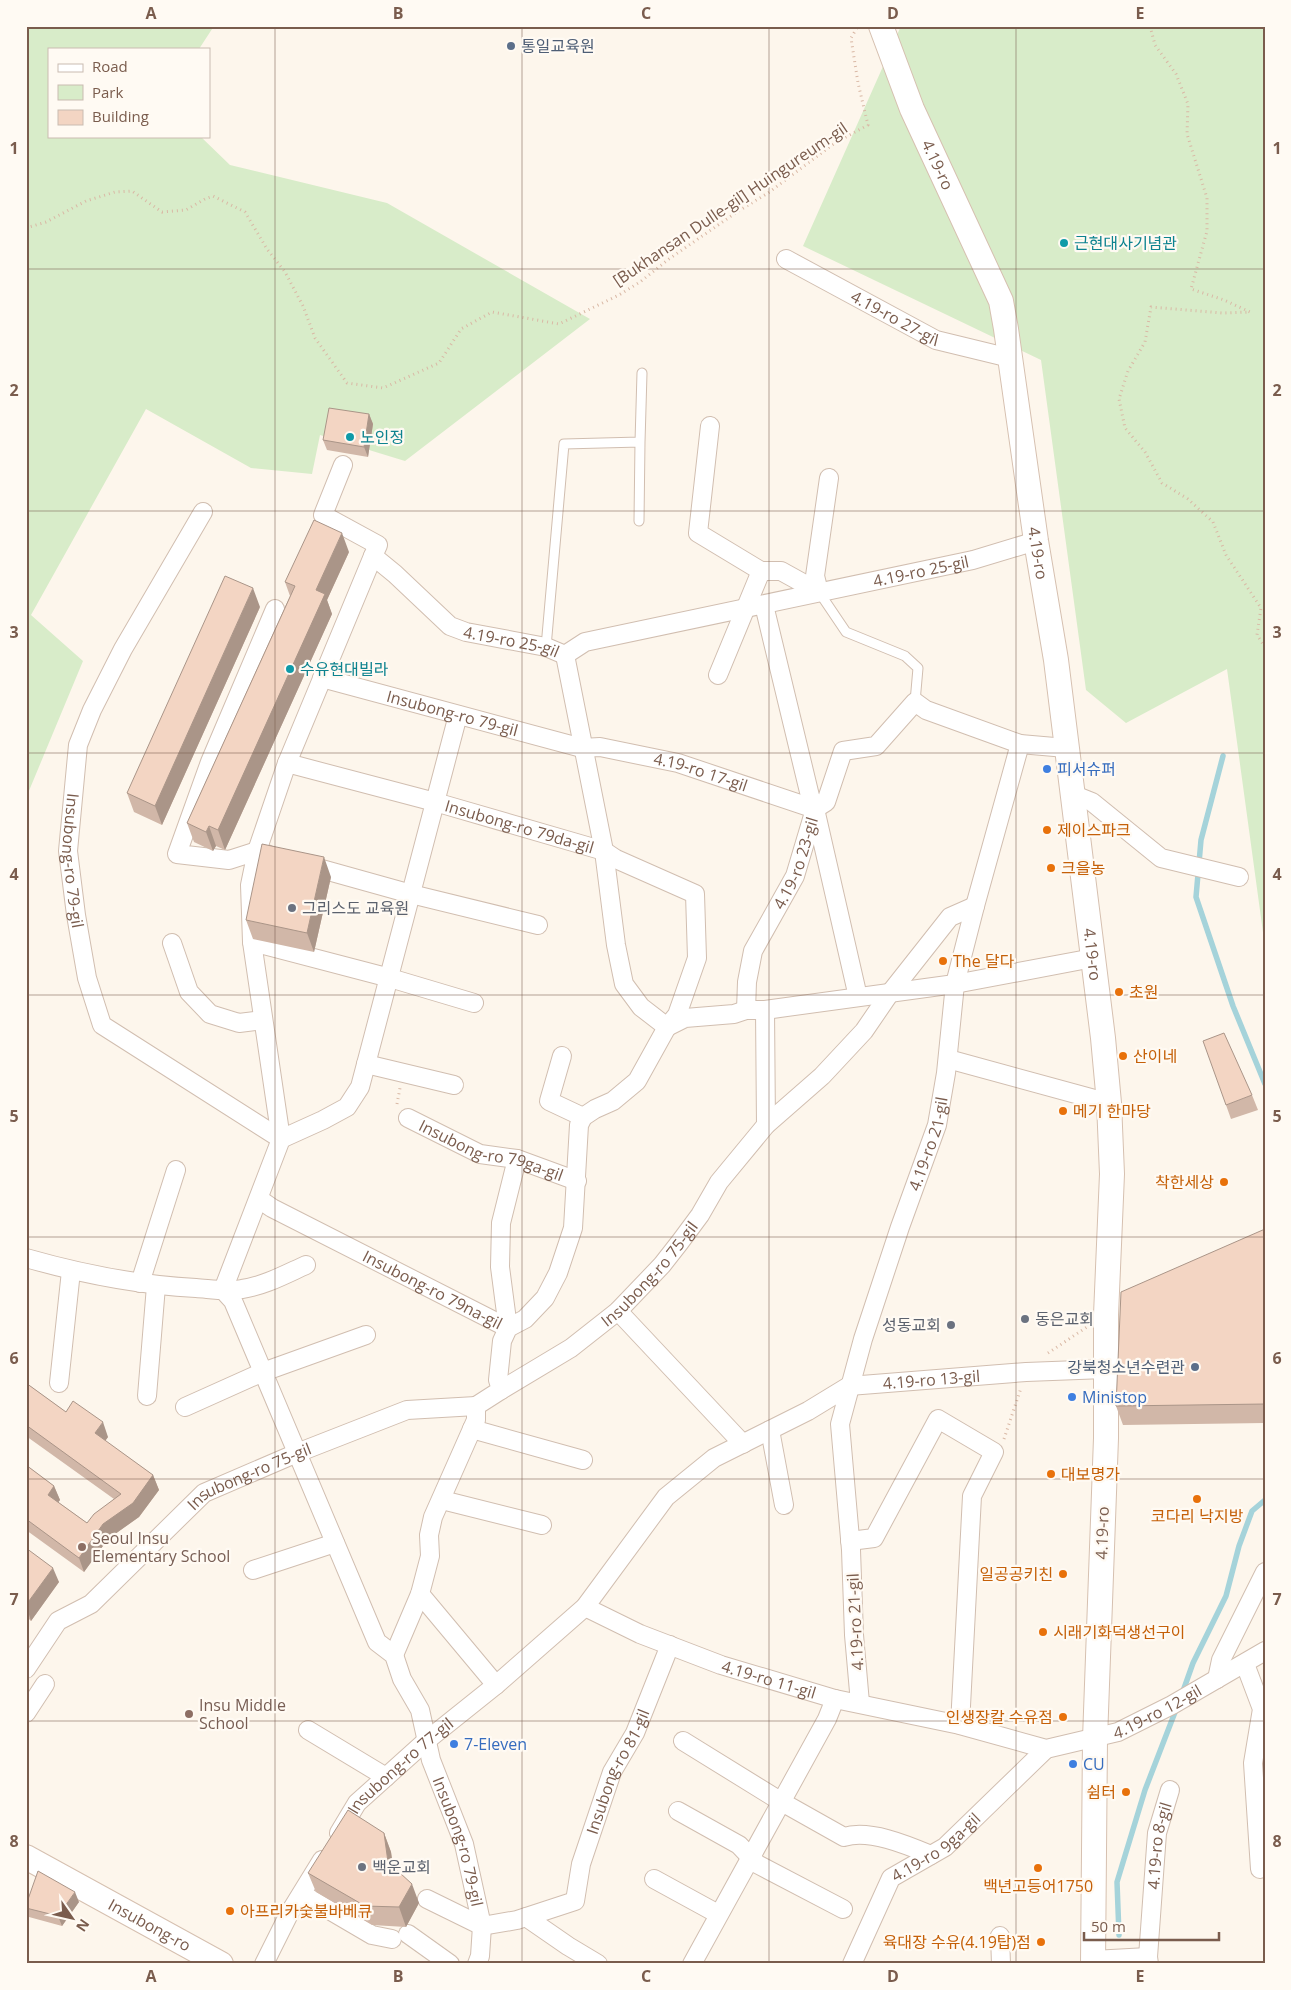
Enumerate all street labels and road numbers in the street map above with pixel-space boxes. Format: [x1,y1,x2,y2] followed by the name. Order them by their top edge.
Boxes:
[608,117,852,291] street label: [Bukhansan Dulle-gil] Huingureum-gil
[917,136,959,193] street label: 4.19-ro
[847,285,941,351] street label: 4.19-ro 27-gil
[1023,525,1053,581] street label: 4.19-ro
[871,550,971,592] street label: 4.19-ro 25-gil
[462,621,563,662] street label: 4.19-ro 25-gil
[384,685,521,741] street label: Insubong-ro 79-gil
[652,747,751,797] street label: 4.19-ro 17-gil
[57,792,89,930] street label: Insubong-ro 79-gil
[442,794,597,859] street label: Insubong-ro 79da-gil
[768,814,823,913] street label: 4.19-ro 23-gil
[1078,927,1107,982] street label: 4.19-ro
[903,1095,953,1194] street label: 4.19-ro 21-gil
[415,1114,566,1186] street label: Insubong-ro 79ga-gil
[596,1217,703,1331] street label: Insubong-ro 75-gil
[359,1245,506,1334] street label: Insubong-ro 79na-gil
[882,1365,981,1394] street label: 4.19-ro 13-gil
[182,1438,314,1515] street label: Insubong-ro 75-gil
[1090,1506,1114,1560] street label: 4.19-ro
[841,1573,869,1671] street label: 4.19-ro 21-gil
[719,1655,819,1704] street label: 4.19-ro 11-gil
[1111,1679,1206,1744] street label: 4.19-ro 12-gil
[581,1706,654,1837] street label: Insubong-ro 81-gil
[342,1712,458,1818] street label: Insubong-ro 77-gil
[428,1773,488,1909] street label: Insubong-ro 79-gil
[1142,1799,1177,1890] street label: 4.19-ro 8-gil
[887,1808,985,1887] street label: 4.19-ro 9ga-gil
[104,1893,195,1956] street label: Insubong-ro

